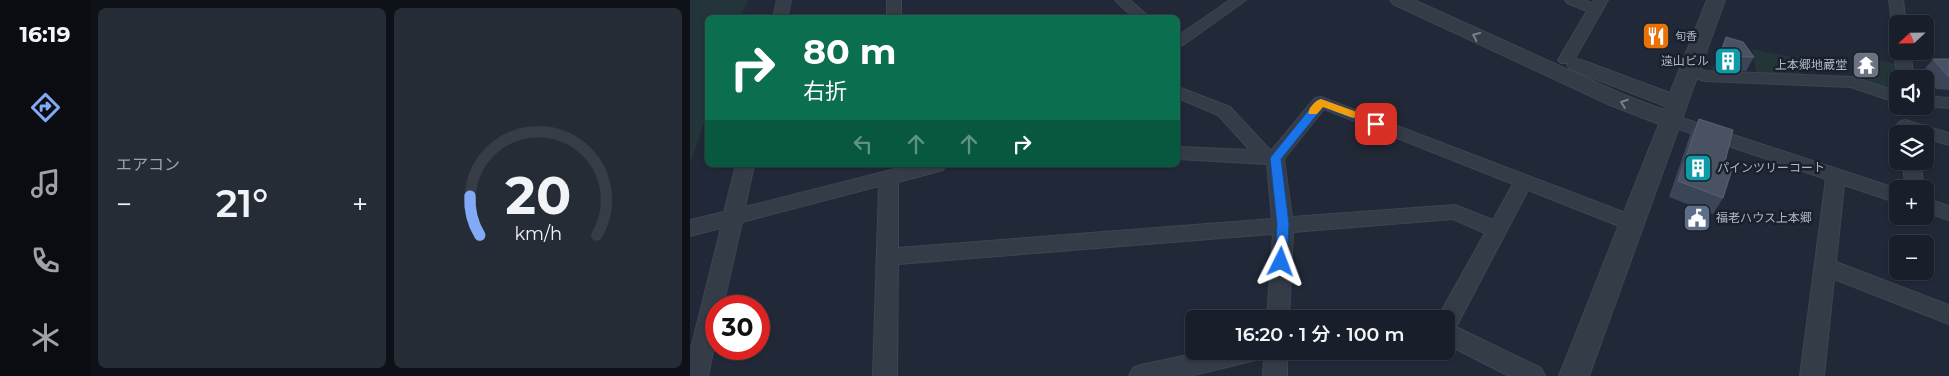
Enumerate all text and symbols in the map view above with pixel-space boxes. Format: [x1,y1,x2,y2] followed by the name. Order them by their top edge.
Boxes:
[1889,15,1934,60] north arrow
[1889,15,1934,280] map controls
[19,21,71,48] text: 16:19
[1641,21,1671,51] restaurant icon: 旬香
[1675,29,1697,43] place label: 旬香
[803,30,897,73] text: 80 m
[1472,31,1481,42] one-way arrow
[720,35,785,100] icon: right
[1713,46,1743,76] building icon: 遠山ビル
[1851,50,1881,80] temple icon: 上本郷地蔵堂
[1661,53,1709,68] place label: 遠山ビル
[1775,57,1847,72] place label: 上本郷地蔵堂
[1889,70,1934,115] button: sound
[803,78,847,105] text: 右折
[28,90,63,125] icon: directions
[1621,99,1629,109] one-way arrow
[1355,103,1397,145] pin
[1362,110,1390,138] icon: arrive
[1889,125,1934,170] button: layers
[849,130,877,158] icon: left
[902,130,930,158] icon: ahead
[955,130,983,158] icon: ahead
[1008,130,1036,158] icon: right
[1683,153,1713,183] building icon: パインツリーコート
[116,155,180,174] text: エアコン
[1717,160,1825,175] place label: パインツリーコート
[505,164,571,227] text: 20
[28,166,63,201] icon: music
[216,180,268,227] text: 21°
[1889,180,1934,225] button: +
[116,187,132,221] text: −
[352,187,368,221] text: +
[1682,203,1712,233] public building icon: 福老ハウス上本郷
[1716,210,1812,225] place label: 福老ハウス上本郷
[514,223,562,244] text: km/h
[1254,235,1306,287] position arrow
[1889,235,1934,280] button: −
[28,243,63,278] icon: phone
[705,295,770,360] speed limit sign: 30
[28,320,63,355] icon: climate
[1236,323,1404,346] text: 16:20 · 1 分 · 100 m

